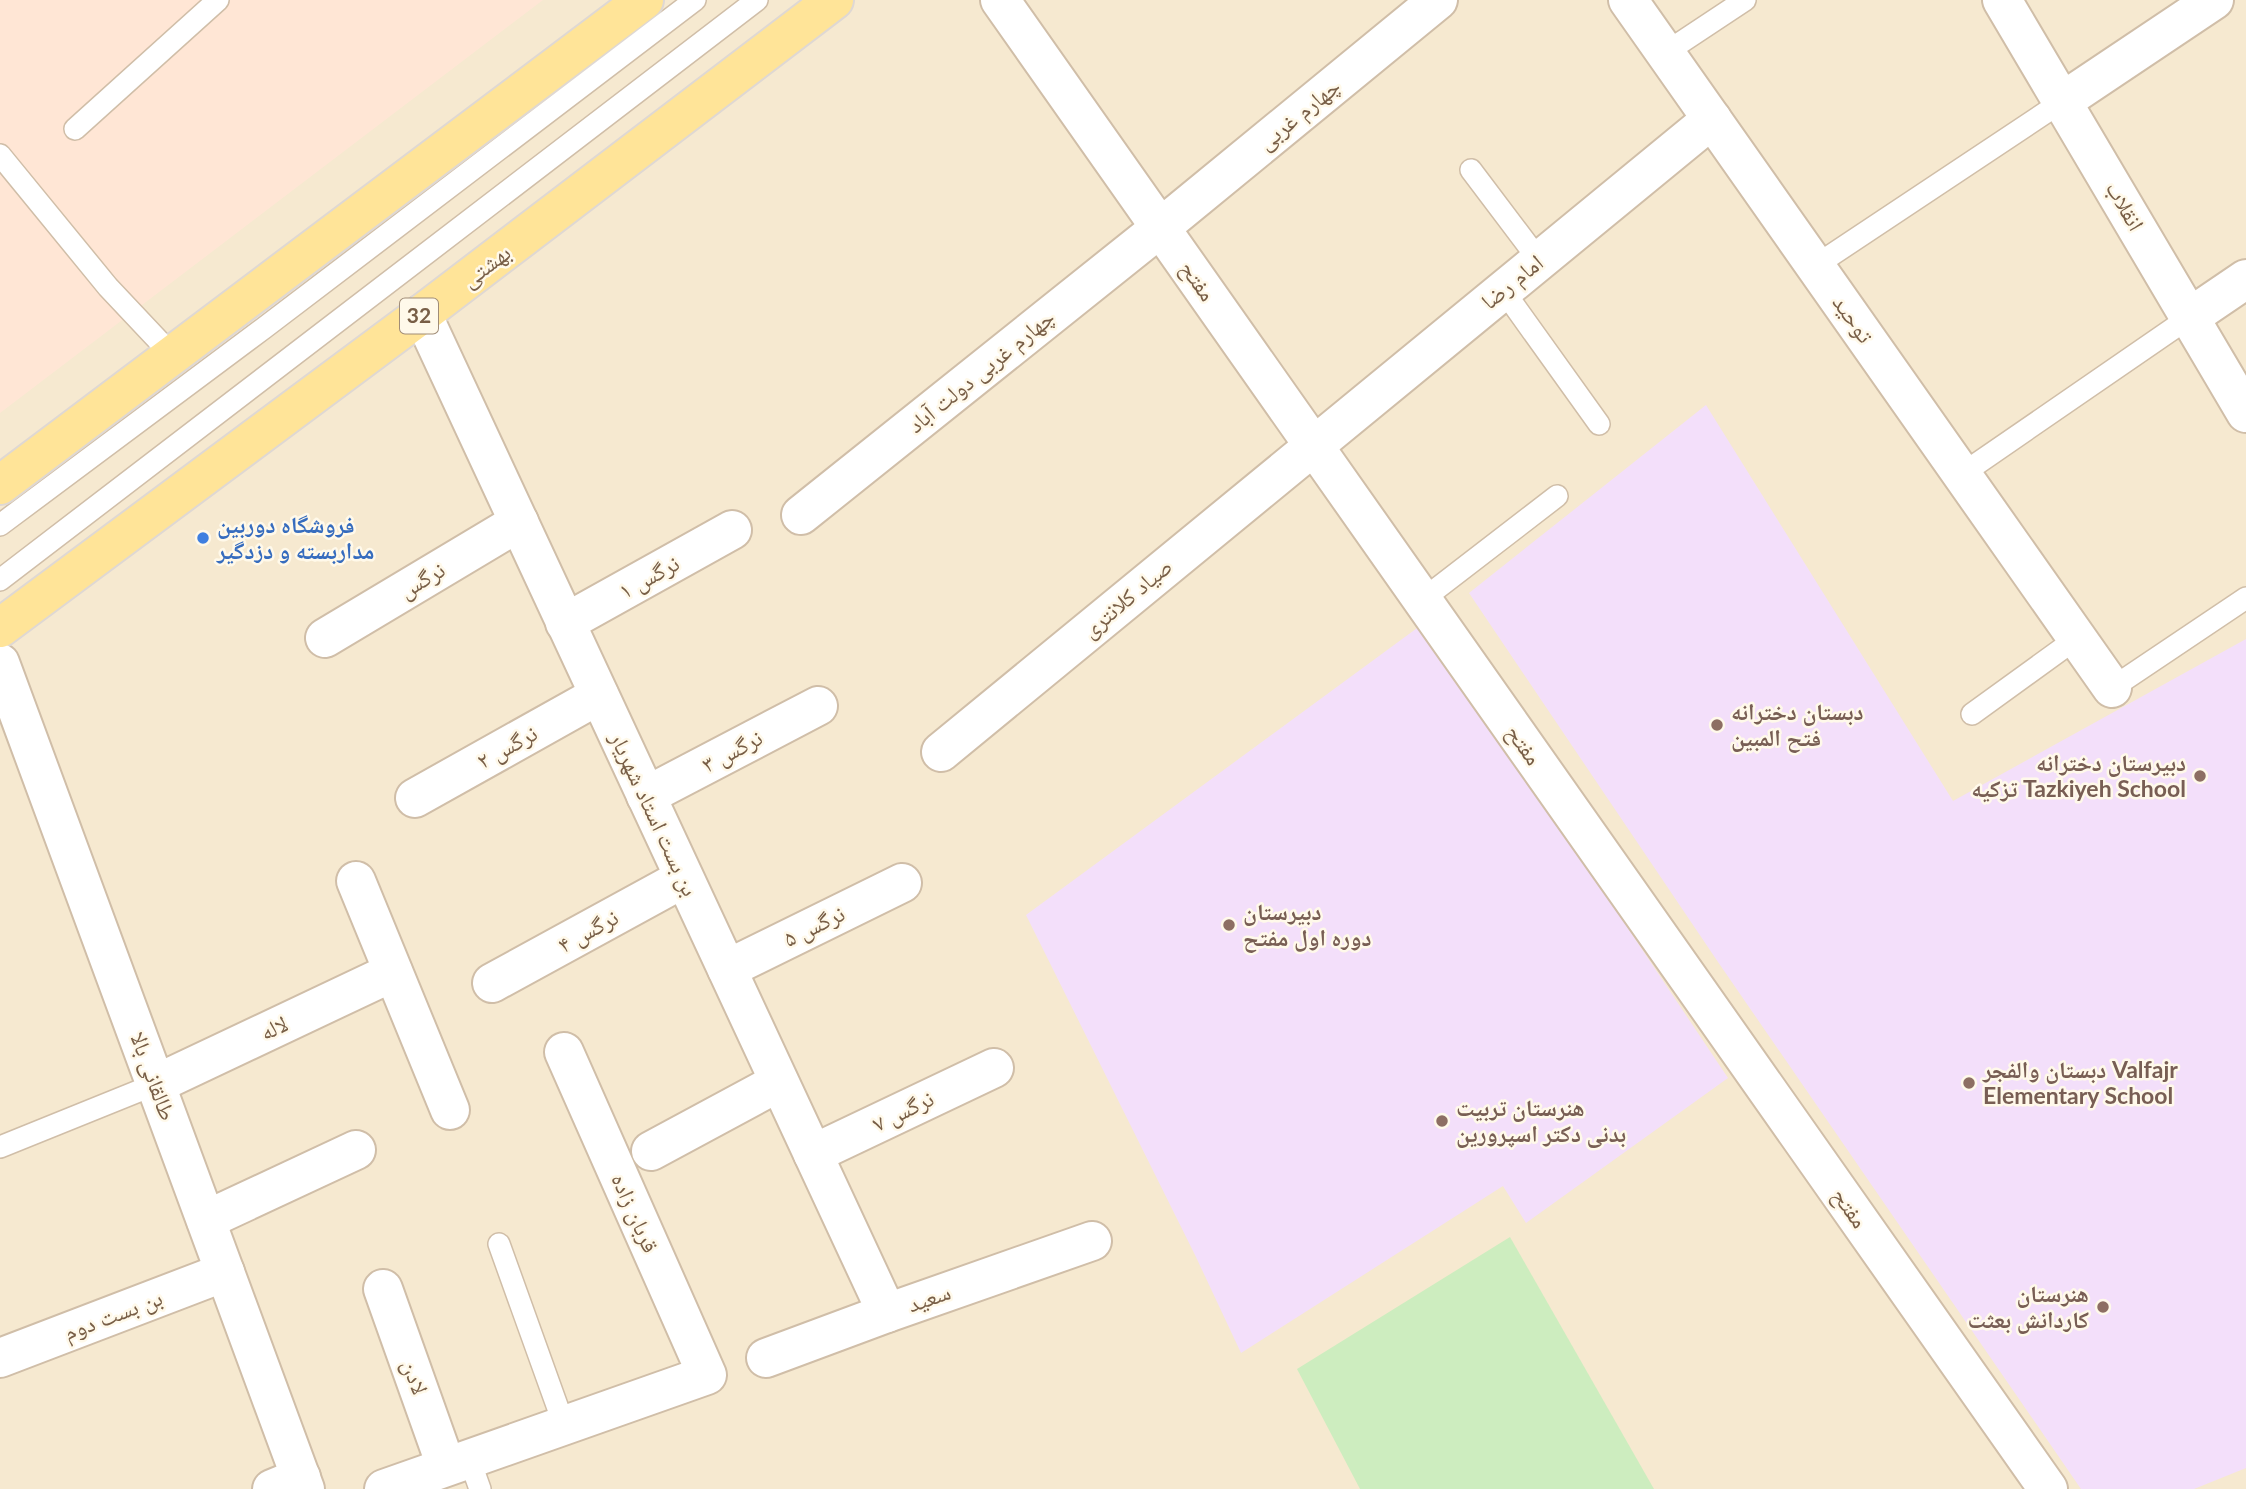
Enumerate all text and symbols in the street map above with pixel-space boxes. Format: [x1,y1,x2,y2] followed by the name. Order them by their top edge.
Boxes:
[1251,71,1347,157] street label: چهارم غربی
[2100,176,2151,236] street label: انقلاب
[455,238,516,294] street label: بهشتی
[1475,248,1550,317] street label: امام رضا
[1173,255,1223,307] street label: مفتح
[1827,289,1880,348] street label: توحید
[400,298,438,334] road number: 32
[901,302,1061,440] street label: چهارم غربی دولت آباد
[216,510,374,565] place label: فروشگاه دوربین مداربسته و دزدگیر
[195,530,211,546] marker: فروشگاه دوربین مداربسته و دزدگیر
[613,548,684,605] street label: نرگس ۱
[1076,551,1178,644] street label: صیاد کلانتری
[393,555,450,605] street label: نرگس
[1731,697,1864,753] place label: دبستان دخترانه فتح المبین
[1709,717,1725,733] marker: دبستان دخترانه فتح المبین
[471,718,542,775] street label: نرگس ۲
[1499,719,1549,771] street label: مفتح
[696,723,767,779] street label: نرگس ۳
[603,726,705,901] street label: بن بست استاد شهریار
[1971,748,2186,803] place label: دبیرستان دخترانه تزكيه Tazkiyeh School
[2192,768,2208,784] marker: دبیرستان دخترانه تزكيه Tazkiyeh School
[1243,897,1371,953] place label: دبیرستان دوره اول مفتح
[778,898,849,953] street label: نرگس ۵
[552,902,623,959] street label: نرگس ۴
[1221,917,1237,933] marker: دبیرستان دوره اول مفتح
[255,1009,292,1046] street label: لاله
[124,1027,183,1124] street label: طالقانی بالا
[1982,1055,2178,1109] place label: دبستان والفجر Valfajr Elementary School
[1961,1075,1977,1091] marker: دبستان والفجر Valfajr Elementary School
[867,1083,938,1138] street label: نرگس ۷
[1456,1093,1626,1148] place label: هنرستان تربیت بدنی دکتر اسپرورین
[1434,1113,1450,1129] marker: هنرستان تربیت بدنی دکتر اسپرورین
[605,1169,666,1257] street label: قربان زاده
[1825,1182,1875,1234] street label: مفتح
[903,1277,954,1318] street label: سعید
[1967,1279,2089,1334] place label: هنرستان کاردانش بعثت
[59,1282,167,1348] street label: بن بست دوم
[2095,1299,2111,1315] marker: هنرستان کاردانش بعثت
[396,1355,435,1398] street label: لادن

